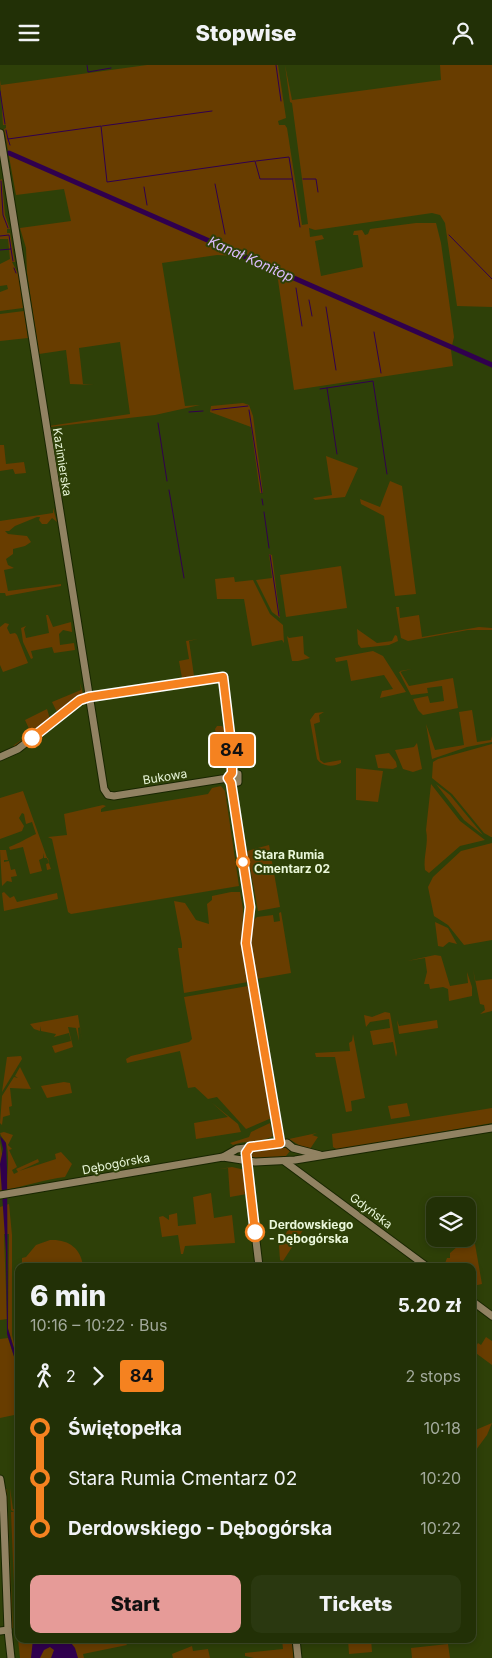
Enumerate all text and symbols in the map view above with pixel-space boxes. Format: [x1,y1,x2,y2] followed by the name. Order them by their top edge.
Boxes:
[15,19,43,47] icon: menu
[449,19,477,47] icon: person
[195,20,297,46] text: Stopwise
[206,232,297,285] water label: Kanał Konitop
[50,427,75,497] street label: Kazimierska
[22,728,42,748] unlabelled marker
[210,734,254,766] line badge: 84
[220,739,244,760] text: 84
[142,766,188,787] street label: Bukowa
[254,847,330,876] place label: Stara Rumia Cmentarz 02
[236,855,250,869] marker: Stara Rumia Cmentarz 02
[81,1150,151,1177] street label: Dębogórska
[347,1190,396,1232] street label: Gdyńska
[426,1197,476,1247] map controls
[426,1197,476,1247] button: layers
[269,1217,353,1246] place label: Derdowskiego - Dębogórska
[245,1222,265,1242] marker: Derdowskiego - Dębogórska
[30,1279,106,1313] text: 6 min
[398,1294,461,1317] text: 5.20 zł
[30,1315,167,1335] text: 10:16 – 10:22 · Bus
[30,1362,58,1390] icon: walk
[84,1362,112,1390] icon: forward
[130,1365,154,1386] text: 84
[66,1366,76,1386] text: 2
[405,1366,461,1386] text: 2 stops
[68,1417,182,1440] text: Świętopełka
[423,1418,461,1438] text: 10:18
[68,1467,297,1490] text: Stara Rumia Cmentarz 02
[420,1468,461,1488] text: 10:20
[68,1517,332,1540] text: Derdowskiego - Dębogórska
[420,1518,461,1538] text: 10:22
[30,1575,241,1633] button: Start
[251,1575,461,1633] button: Tickets

